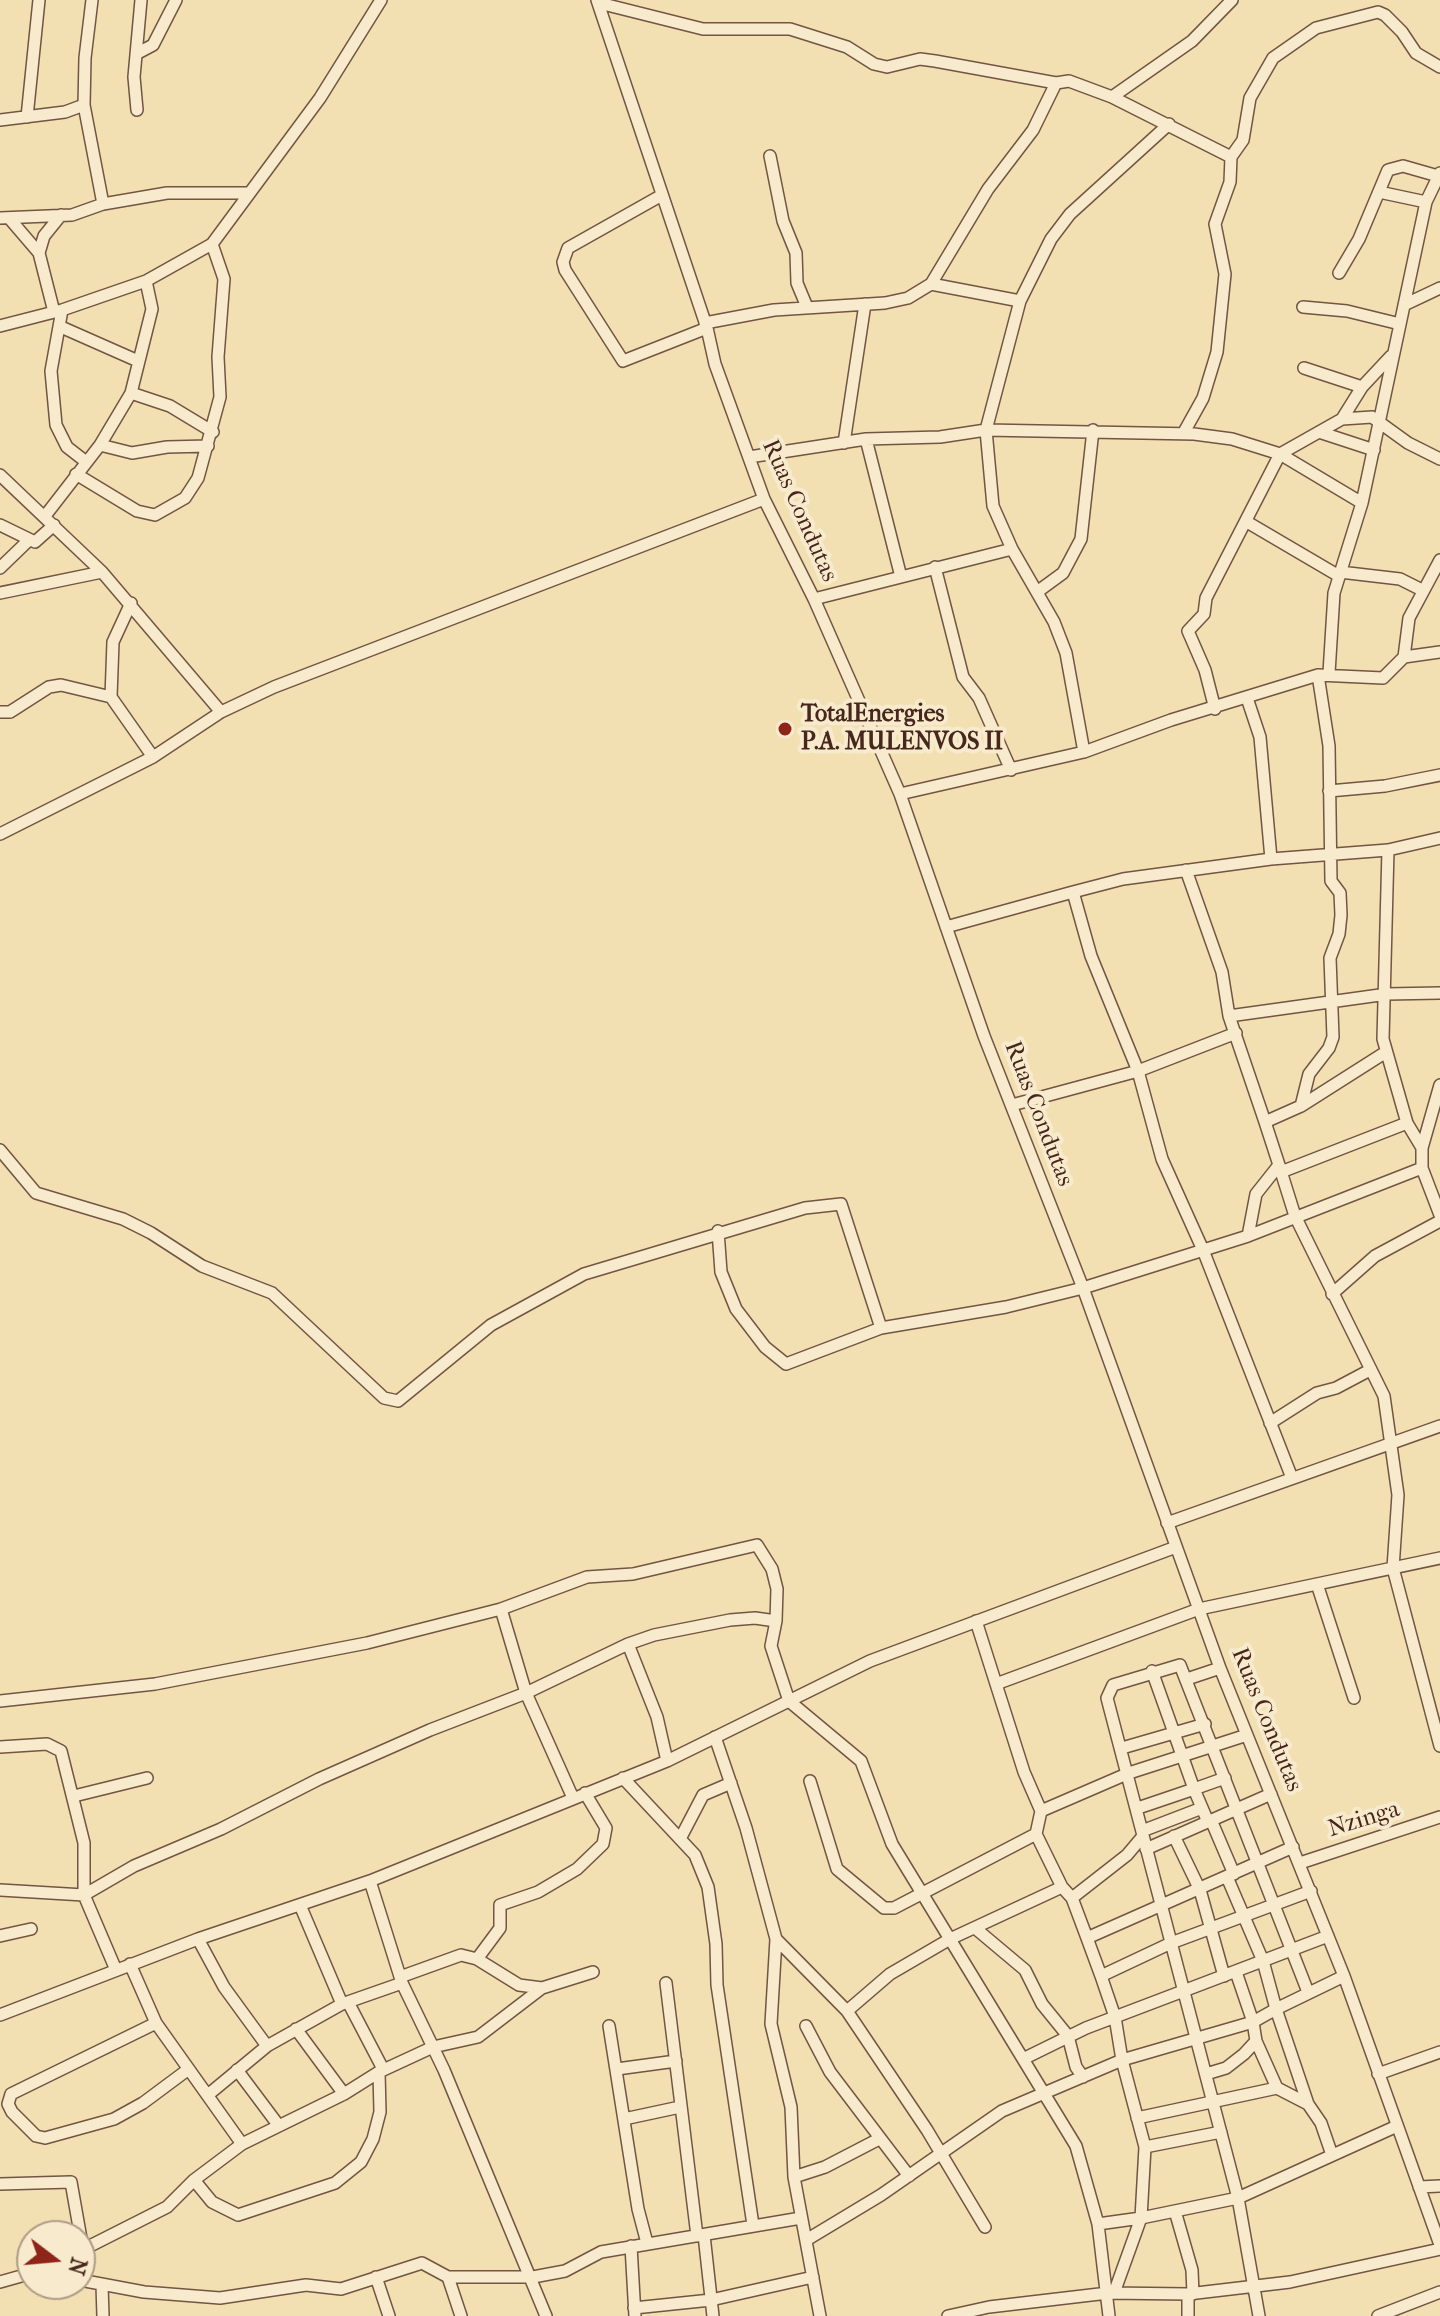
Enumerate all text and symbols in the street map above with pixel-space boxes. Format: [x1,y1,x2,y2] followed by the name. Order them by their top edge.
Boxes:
[755,435,843,587] street label: Ruas Condutas
[801,701,1003,757] place label: TotalEnergies P.A. MULENVOS II
[776,720,794,738] marker: TotalEnergies P.A. MULENVOS II
[997,1038,1079,1190] street label: Ruas Condutas
[1224,1644,1308,1796] street label: Ruas Condutas
[1325,1796,1403,1844] street label: Nzinga
[16,2220,96,2300] north arrow
[62,2254,92,2278] text: N

